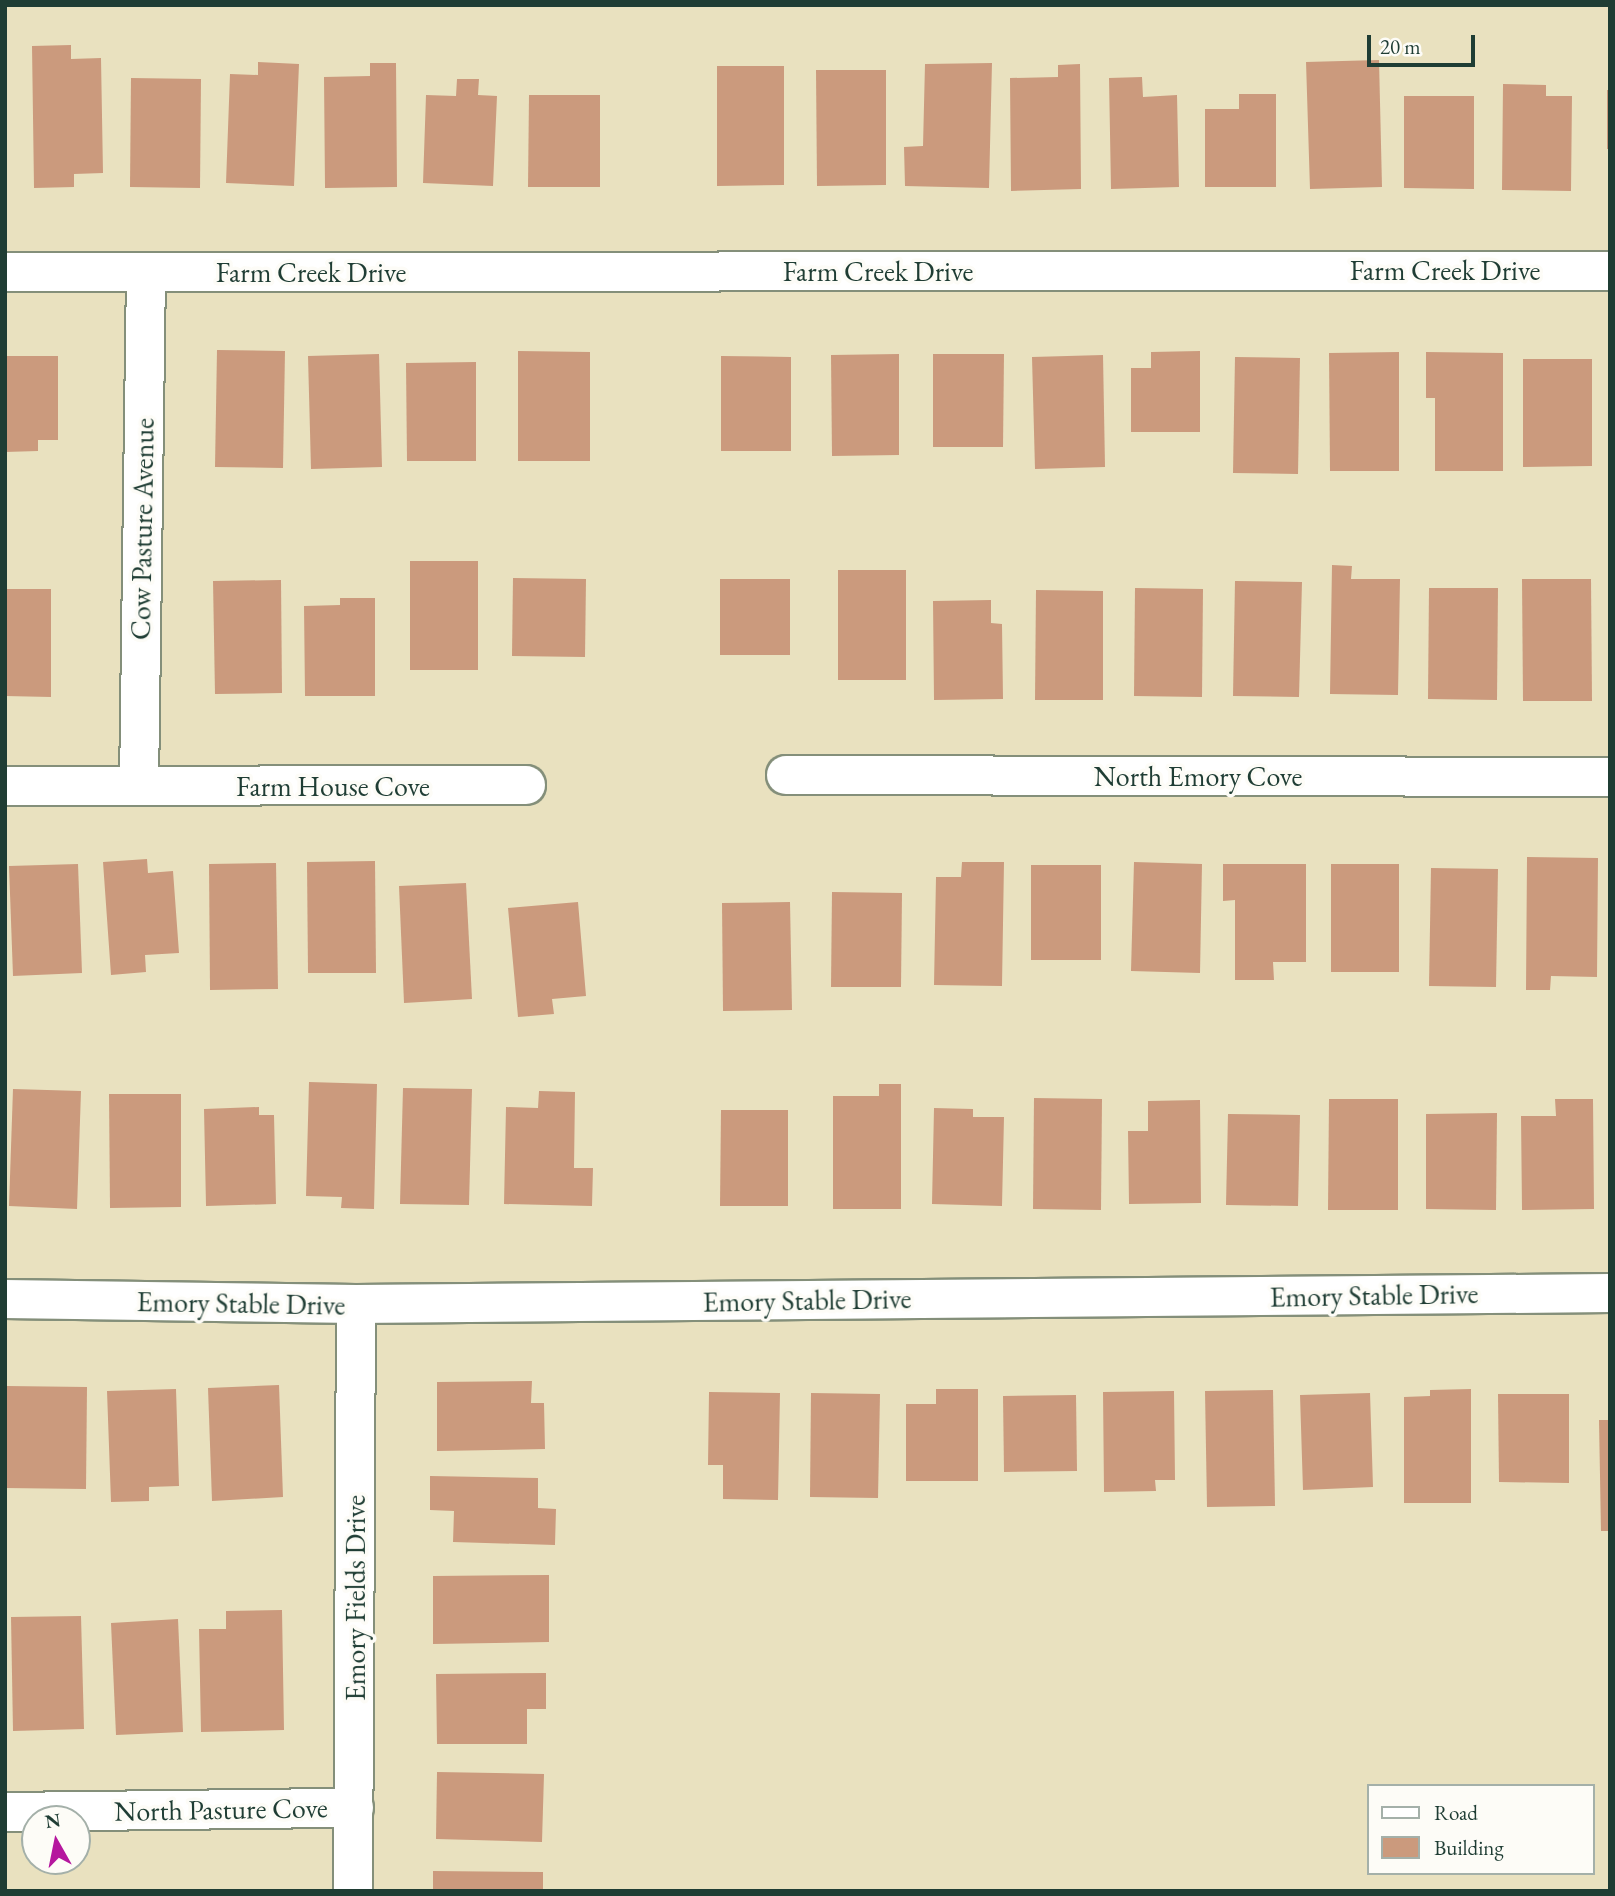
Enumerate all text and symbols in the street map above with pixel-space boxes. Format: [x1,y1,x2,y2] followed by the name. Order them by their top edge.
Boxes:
[1370,21,1478,65] scale bar
[1380,33,1421,60] text: 20 m
[1350,253,1540,287] street label: Farm Creek Drive
[783,254,973,288] street label: Farm Creek Drive
[216,255,406,289] street label: Farm Creek Drive
[123,418,161,640] street label: Cow Pasture Avenue
[1094,759,1302,793] street label: North Emory Cove
[236,769,430,803] street label: Farm House Cove
[1269,1276,1479,1314] street label: Emory Stable Drive
[702,1281,912,1319] street label: Emory Stable Drive
[136,1284,346,1322] street label: Emory Stable Drive
[338,1495,372,1701] street label: Emory Fields Drive
[1366,1784,1594,1875] legend
[114,1790,328,1828] street label: North Pasture Cove
[1434,1799,1478,1826] text: Road
[21,1805,91,1875] north arrow
[43,1807,62,1834] text: N
[1434,1834,1504,1861] text: Building

